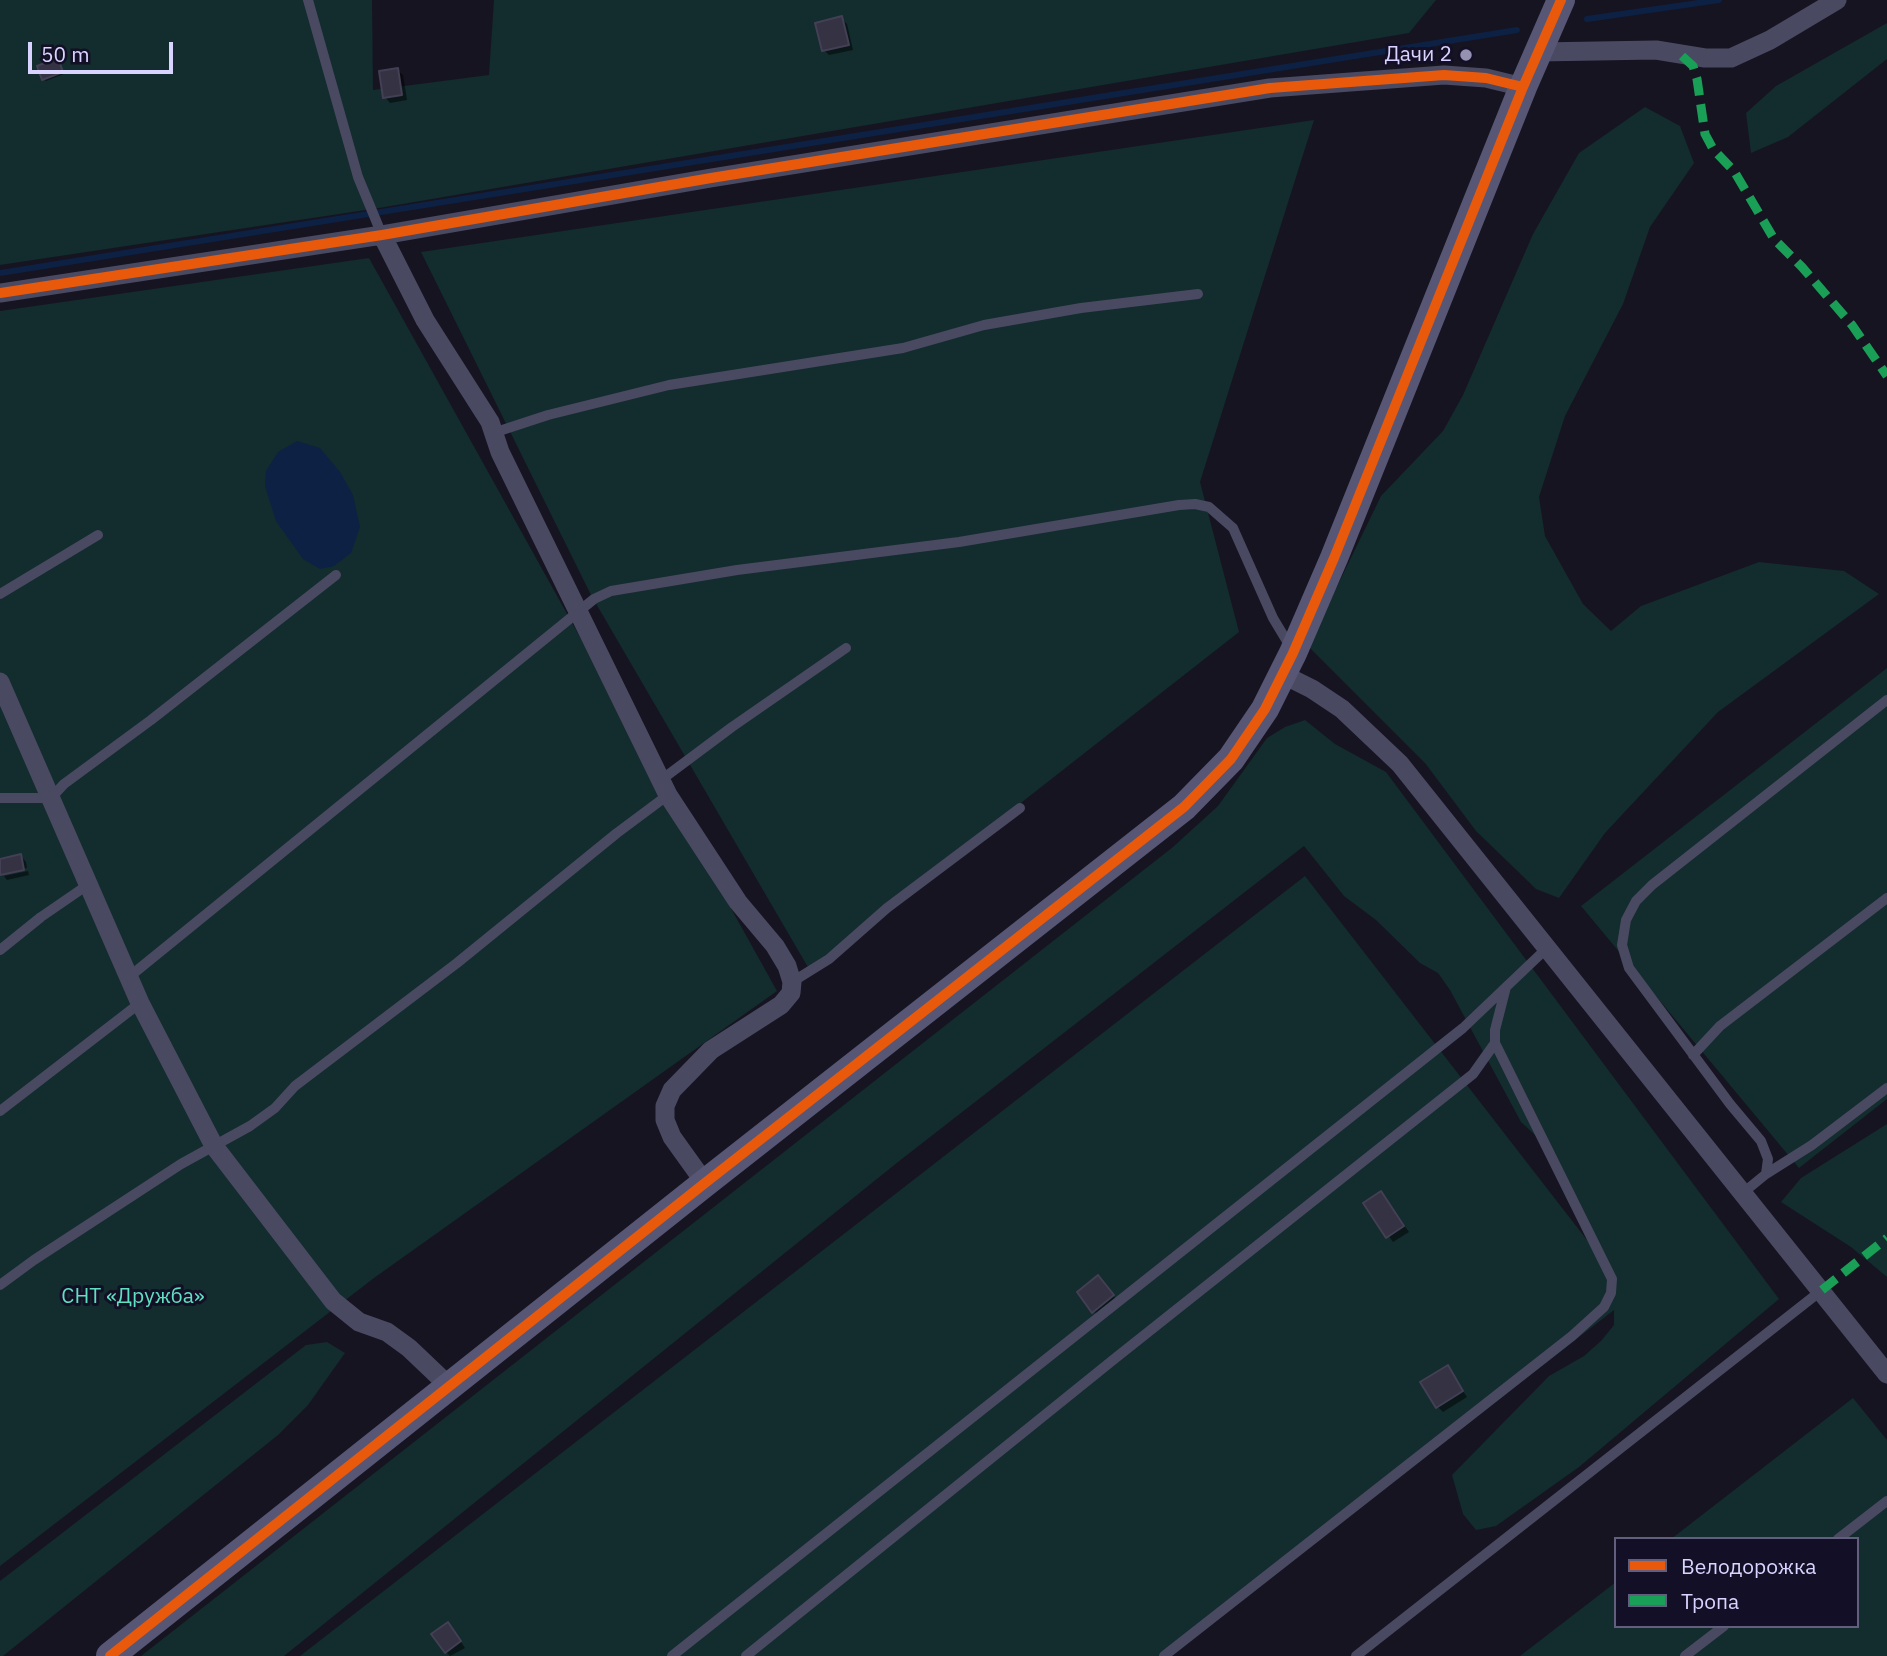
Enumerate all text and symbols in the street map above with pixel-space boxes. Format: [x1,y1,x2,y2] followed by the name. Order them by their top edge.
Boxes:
[32,28,177,72] scale bar
[41,40,90,68] text: 50 m
[1385,42,1452,68] place label: Дачи 2
[1458,47,1474,63] marker: Дачи 2
[61,1284,205,1310] park label: СНТ «Дружба»
[1614,1537,1859,1628] legend
[1681,1552,1816,1580] text: Велодорожка
[1681,1587,1739,1615] text: Тропа

